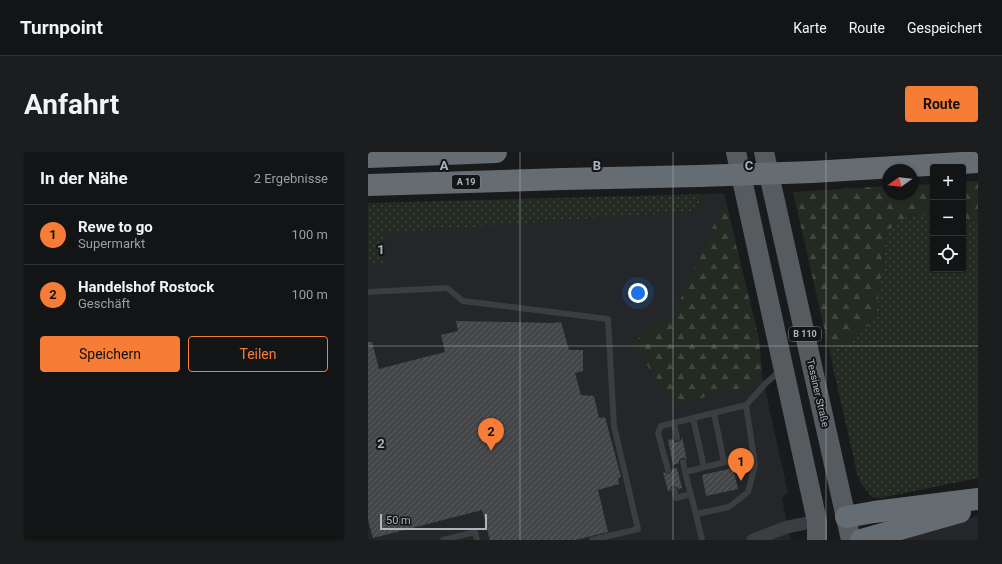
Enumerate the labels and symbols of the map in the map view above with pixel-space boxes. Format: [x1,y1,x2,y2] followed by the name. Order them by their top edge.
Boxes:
[440,158,449,173] text: A
[593,158,601,173] text: B
[745,158,754,173] text: C
[882,164,918,200] north arrow
[452,175,480,189] road number: A 19
[377,242,385,257] text: 1
[628,283,648,303] your location
[789,327,821,341] road number: B 110
[805,358,831,428] street label: Tessiner Straße
[478,418,504,451] pin: 2
[377,436,385,451] text: 2
[728,448,754,481] pin: 1
[380,512,487,531] scale bar

